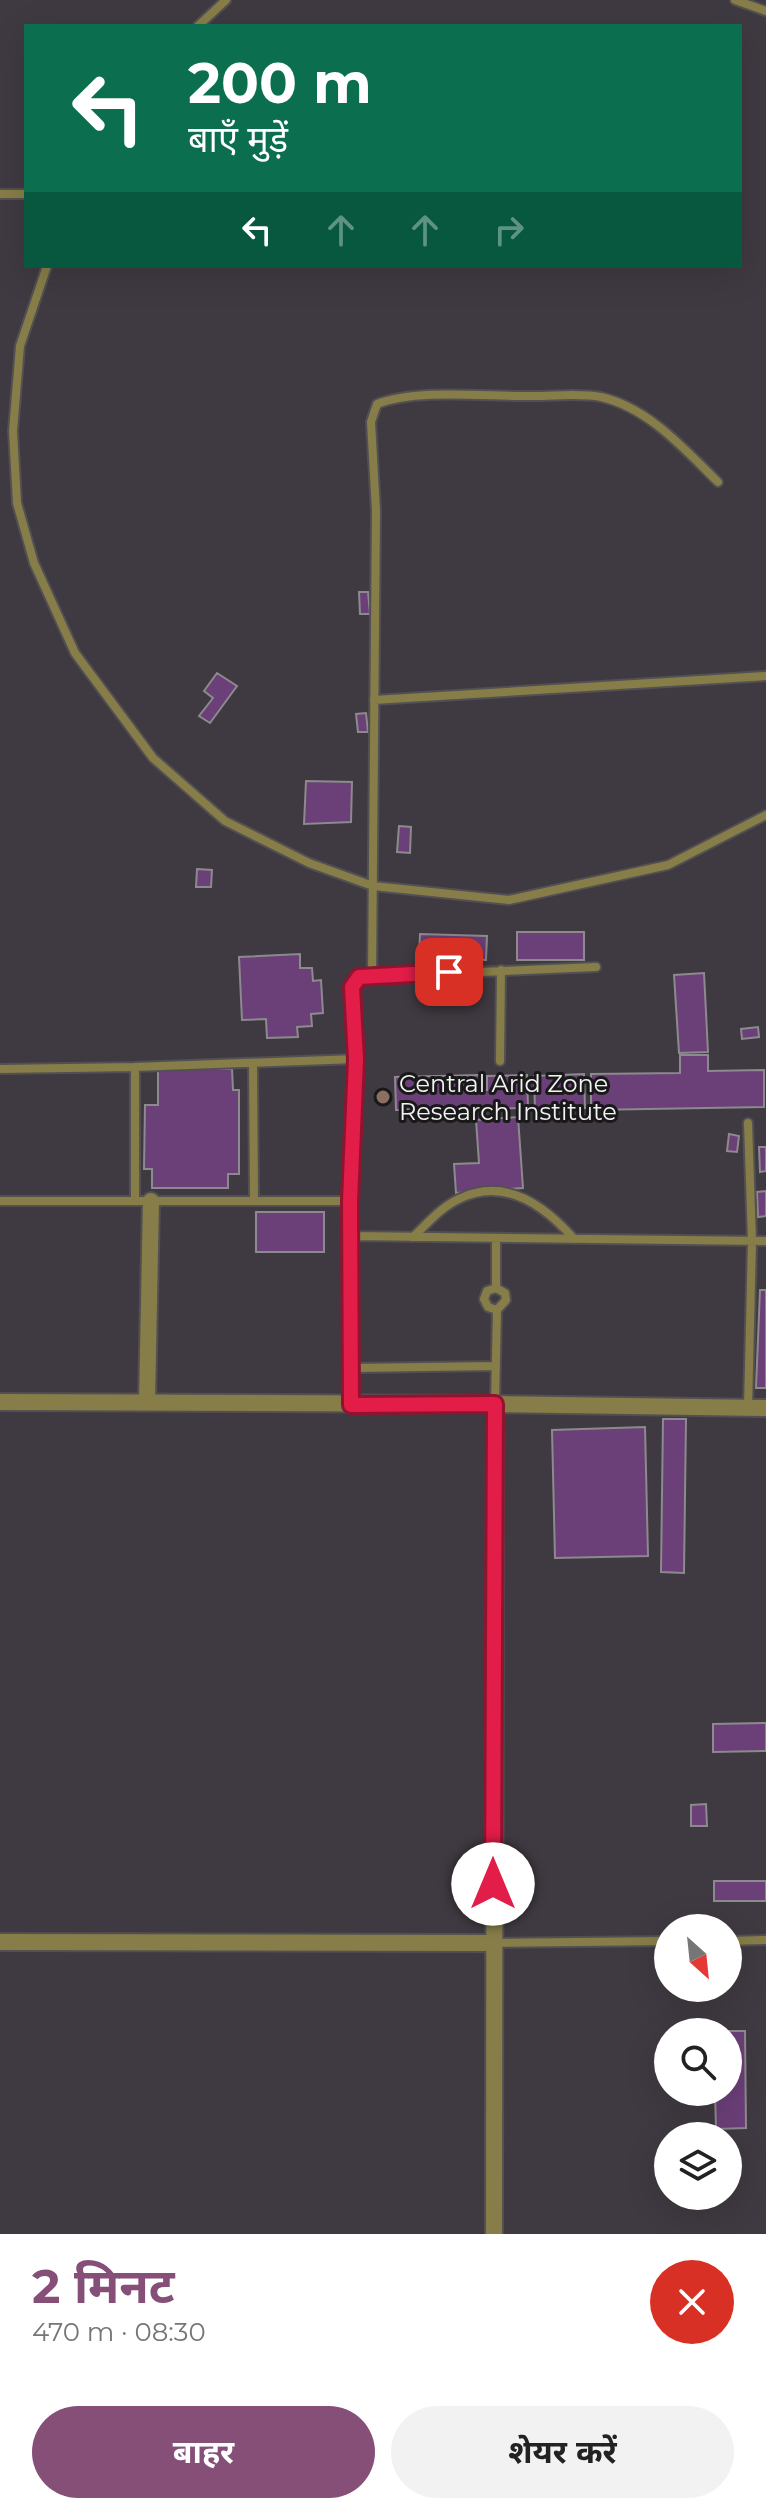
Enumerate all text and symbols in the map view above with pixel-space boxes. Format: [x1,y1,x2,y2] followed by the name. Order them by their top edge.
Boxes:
[188,49,372,117] text: 200 m
[56,56,160,160] icon: left
[188,117,288,161] text: बाएँ मुड़ें
[235,208,279,252] icon: left
[319,208,363,252] icon: ahead
[403,208,447,252] icon: ahead
[487,208,531,252] icon: right
[415,938,483,1006] pin
[427,950,471,994] icon: arrive
[399,1069,617,1126] place label: Central Arid Zone Research Institute
[374,1088,392,1106] marker: Central Arid Zone Research Institute
[451,1842,535,1926] position arrow
[654,1914,742,2002] north arrow
[654,1914,742,2210] map controls
[654,2018,742,2106] button: search
[654,2122,742,2210] button: layers
[32,2257,175,2315] text: 2 मिनट
[650,2260,734,2344] button: close
[32,2316,206,2348] text: 470 m · 08:30
[32,2406,375,2498] button: बाहर
[391,2406,734,2498] button: शेयर करें

